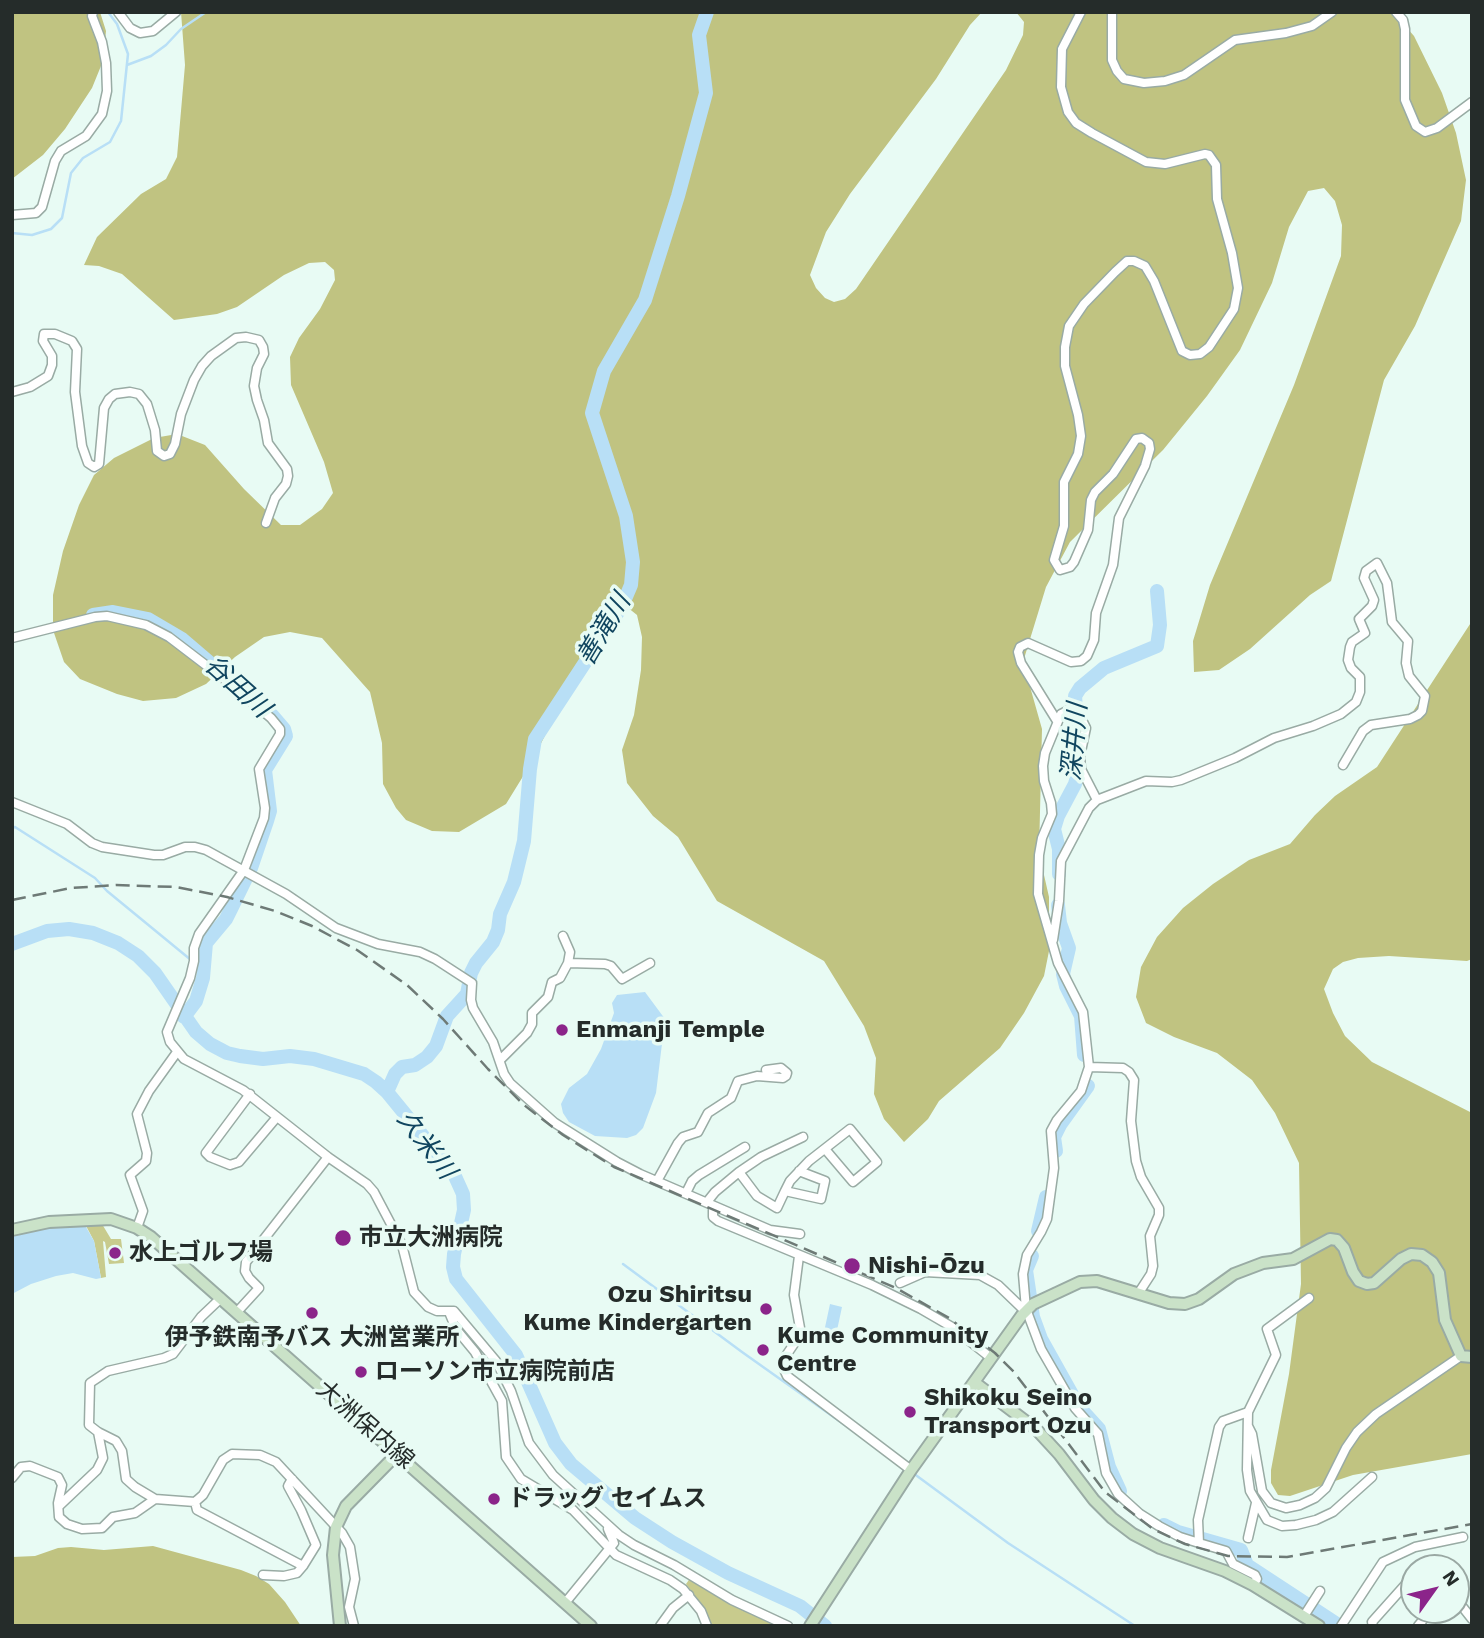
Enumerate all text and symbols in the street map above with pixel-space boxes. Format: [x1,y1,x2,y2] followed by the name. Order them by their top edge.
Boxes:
[571,589,637,671] water label: 善滝川
[198,649,276,725] water label: 谷田川
[1056,702,1094,782] water label: 深井川
[576,1016,765,1044] place label: Enmanji Temple
[554,1022,570,1038] marker: Enmanji Temple
[390,1104,462,1186] water label: 久米川
[359,1224,503,1252] place label: 市立大洲病院
[333,1228,353,1248] marker: 市立大洲病院
[129,1239,273,1267] place label: 水上ゴルフ場
[107,1245,123,1261] marker: 水上ゴルフ場
[868,1252,985,1280] place label: Nishi-Ōzu
[842,1256,862,1276] marker: Nishi-Ōzu
[523,1281,752,1337] place label: Ozu Shiritsu Kume Kindergarten
[758,1301,774,1317] marker: Ozu Shiritsu Kume Kindergarten
[304,1305,320,1321] marker: 伊予鉄南予バス 大洲営業所
[777,1322,988,1378] place label: Kume Community Centre
[165,1324,459,1352] place label: 伊予鉄南予バス 大洲営業所
[755,1342,771,1358] marker: Kume Community Centre
[375,1358,615,1386] place label: ローソン市立病院前店
[353,1364,369,1380] marker: ローソン市立病院前店
[310,1375,420,1475] street label: 大洲保内線
[924,1384,1092,1440] place label: Shikoku Seino Transport Ozu
[902,1404,918,1420] marker: Shikoku Seino Transport Ozu
[508,1485,707,1513] place label: ドラッグ セイムス
[486,1491,502,1507] marker: ドラッグ セイムス
[1400,1554,1470,1624] north arrow
[1438,1566,1465,1590] text: N

